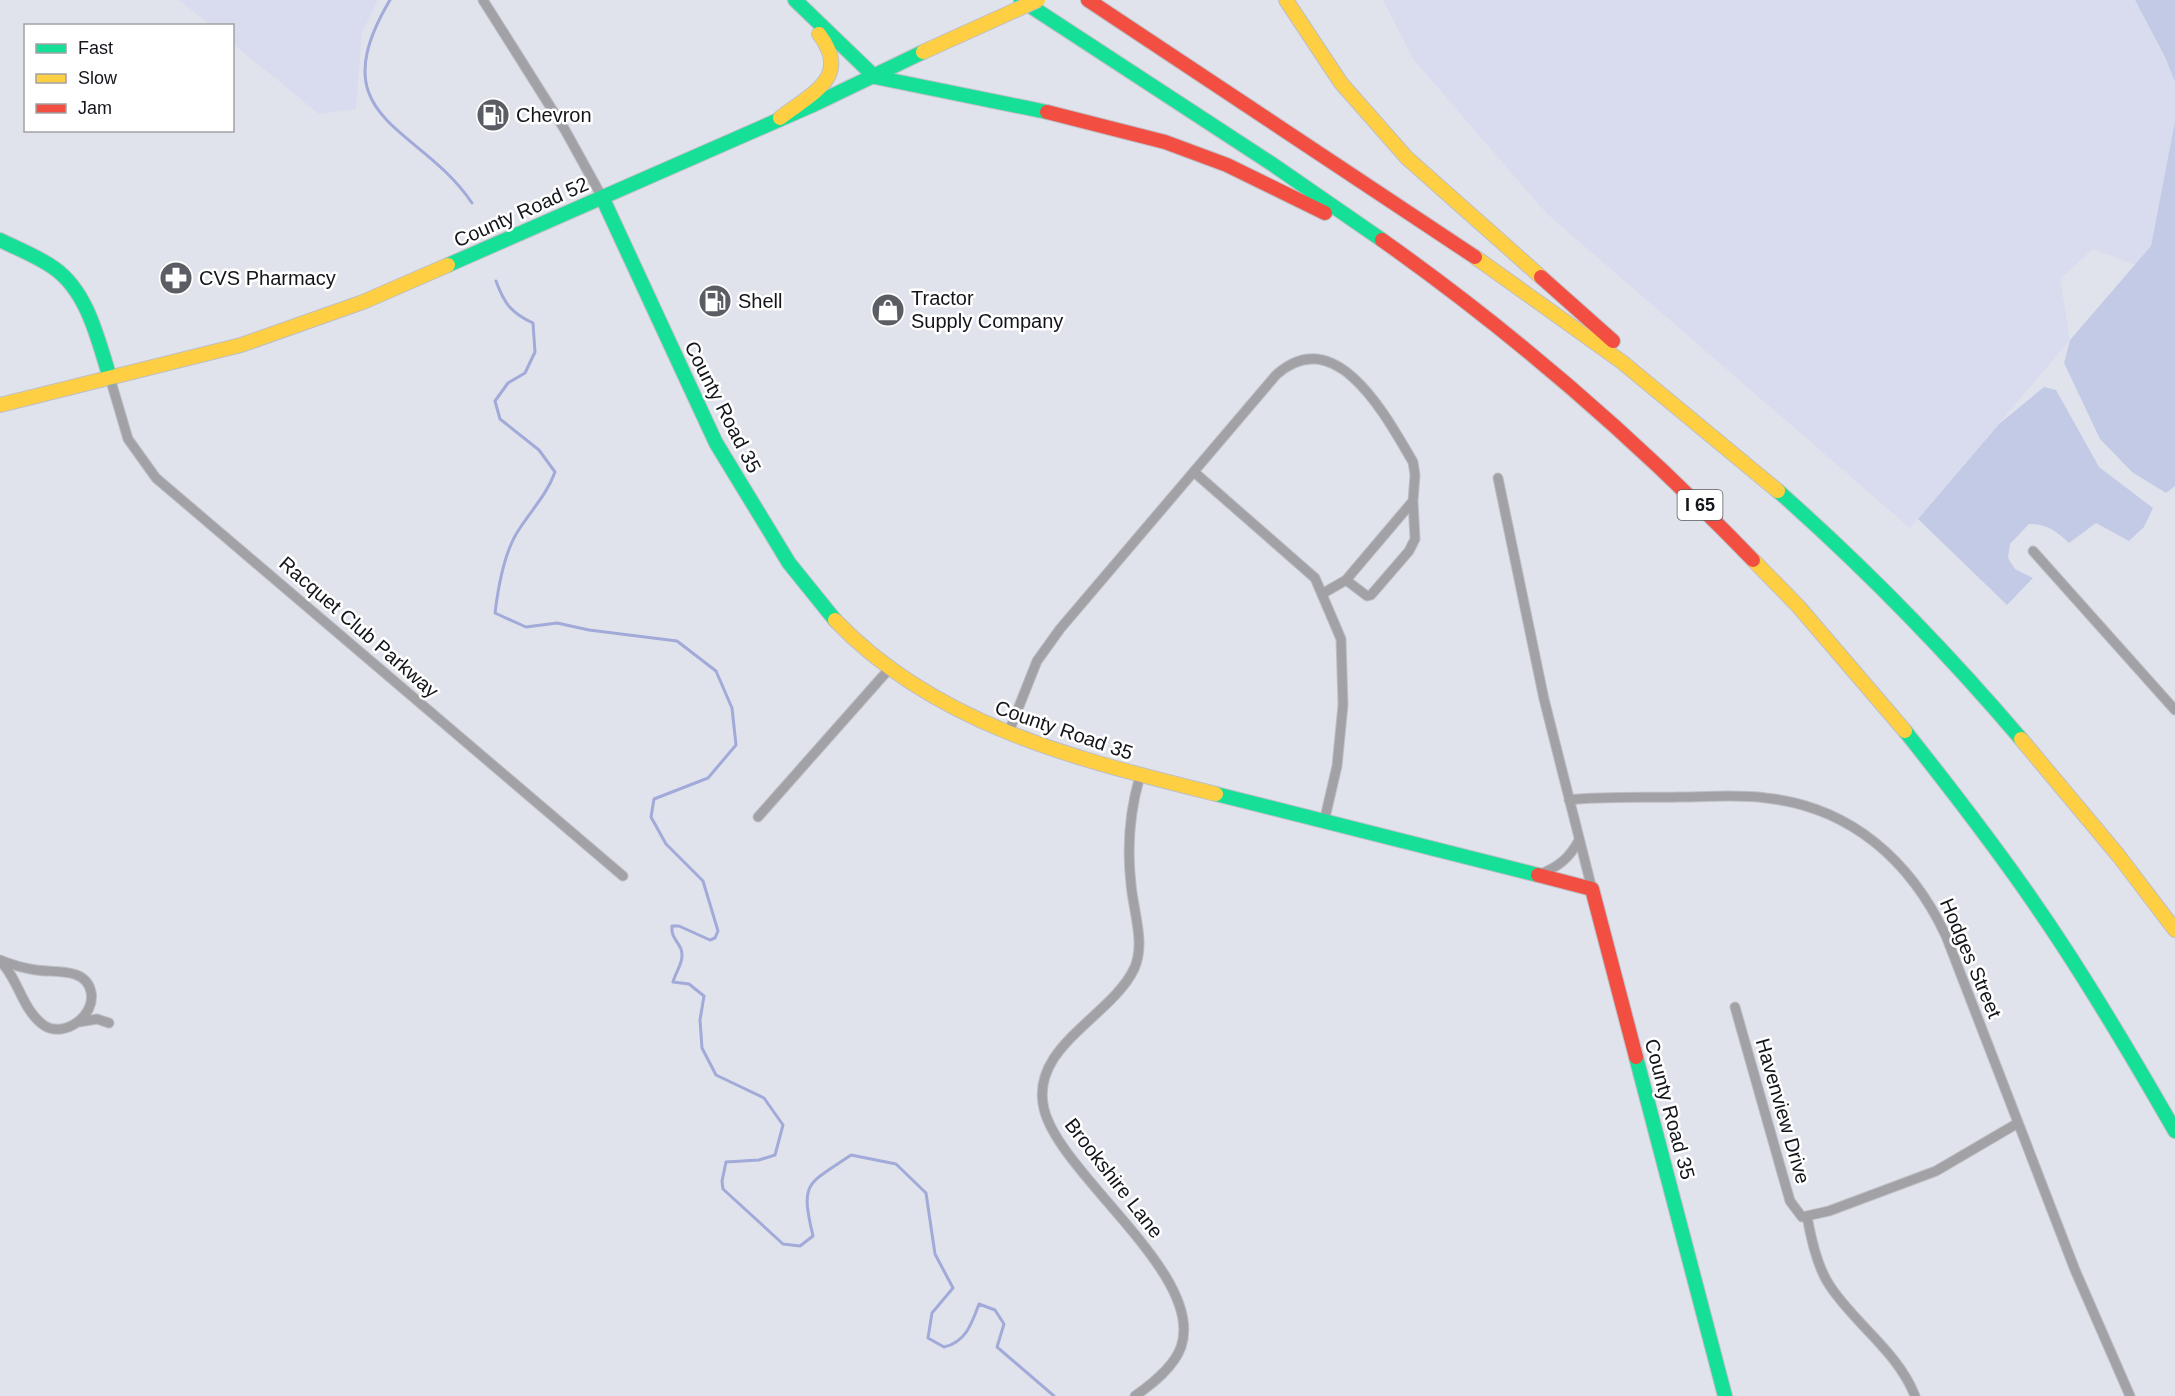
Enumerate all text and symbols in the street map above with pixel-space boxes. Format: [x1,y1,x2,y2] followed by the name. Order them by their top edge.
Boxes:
[24,24,234,132] legend
[78,38,113,58] text: Fast
[78,68,118,88] text: Slow
[475,97,511,133] fuel station icon: Chevron
[78,98,112,118] text: Jam
[516,104,592,126] place label: Chevron
[451,173,591,251] street label: County Road 52
[158,260,194,296] pharmacy icon: CVS Pharmacy
[199,267,336,289] place label: CVS Pharmacy
[697,283,733,319] fuel station icon: Shell
[911,287,1063,332] place label: Tractor Supply Company
[738,290,782,312] place label: Shell
[870,292,906,328] shop icon: Tractor Supply Company
[680,338,766,476] street label: County Road 35
[1678,490,1722,520] road number: I 65
[275,552,443,702] street label: Racquet Club Parkway
[992,696,1136,764] street label: County Road 35
[1936,895,2006,1022] street label: Hodges Street
[1641,1036,1699,1182] street label: County Road 35
[1752,1036,1814,1186] street label: Havenview Drive
[1060,1114,1168,1242] street label: Brookshire Lane

